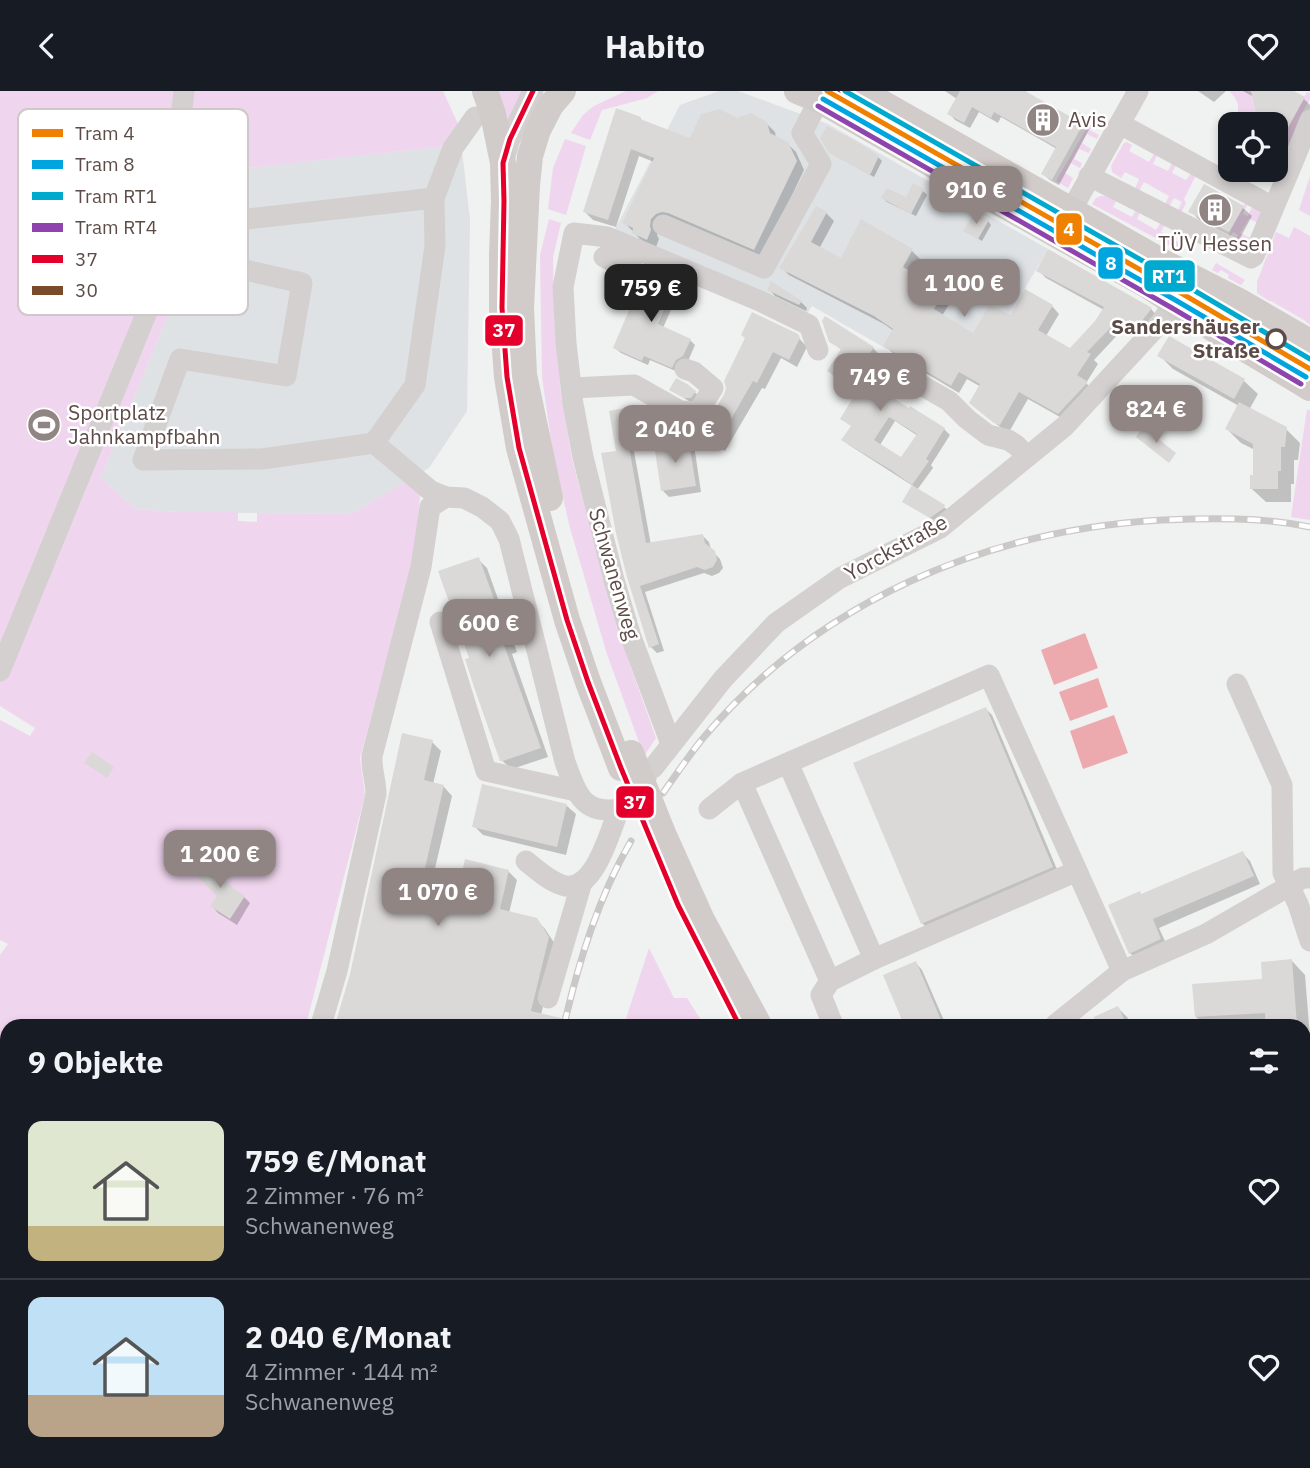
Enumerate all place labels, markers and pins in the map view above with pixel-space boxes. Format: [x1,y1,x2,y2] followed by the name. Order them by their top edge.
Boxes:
[1024,101,1062,139] building icon: Avis
[1068,105,1107,133] place label: Avis
[927,167,1025,226] pin: 910 €
[1196,191,1234,229] building icon: TÜV Hessen
[1158,229,1272,257] place label: TÜV Hessen
[899,259,1029,319] pin: 1 100 €
[602,265,700,324] pin: 759 €
[1111,312,1261,364] place label: Sandershäuser Straße
[1266,329,1286,349] marker: Sandershäuser Straße
[831,353,929,413] pin: 749 €
[1107,385,1205,445] pin: 824 €
[68,398,220,450] place label: Sportplatz Jahnkampfbahn
[610,405,740,465] pin: 2 040 €
[25,406,63,444] sports icon: Sportplatz Jahnkampfbahn
[440,599,538,659] pin: 600 €
[155,831,285,890] pin: 1 200 €
[373,869,503,928] pin: 1 070 €

